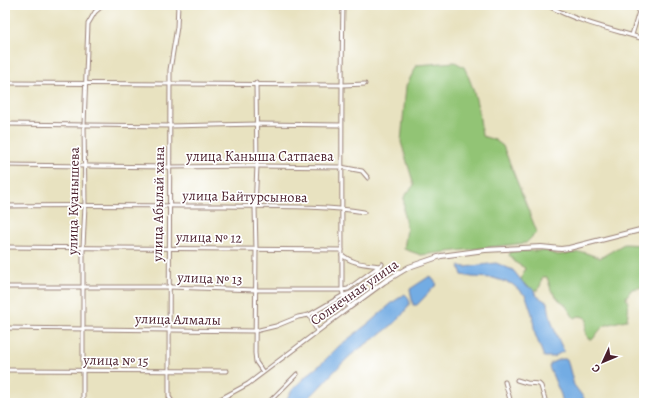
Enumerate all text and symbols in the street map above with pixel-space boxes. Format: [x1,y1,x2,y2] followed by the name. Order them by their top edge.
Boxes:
[63,146,84,256] street label: улица Куанышева
[148,146,169,263] street label: улица Абылай хана
[185,147,334,166] street label: улица Каныша Сатпаева
[181,186,308,207] street label: улица Байтурсынова
[175,227,243,248] street label: улица № 12
[306,255,403,330] street label: Солнечная улица
[176,268,243,289] street label: улица № 13
[134,309,221,330] street label: улица Алмалы
[583,342,623,382] north arrow
[82,350,149,371] street label: улица № 15
[588,361,604,376] text: С

